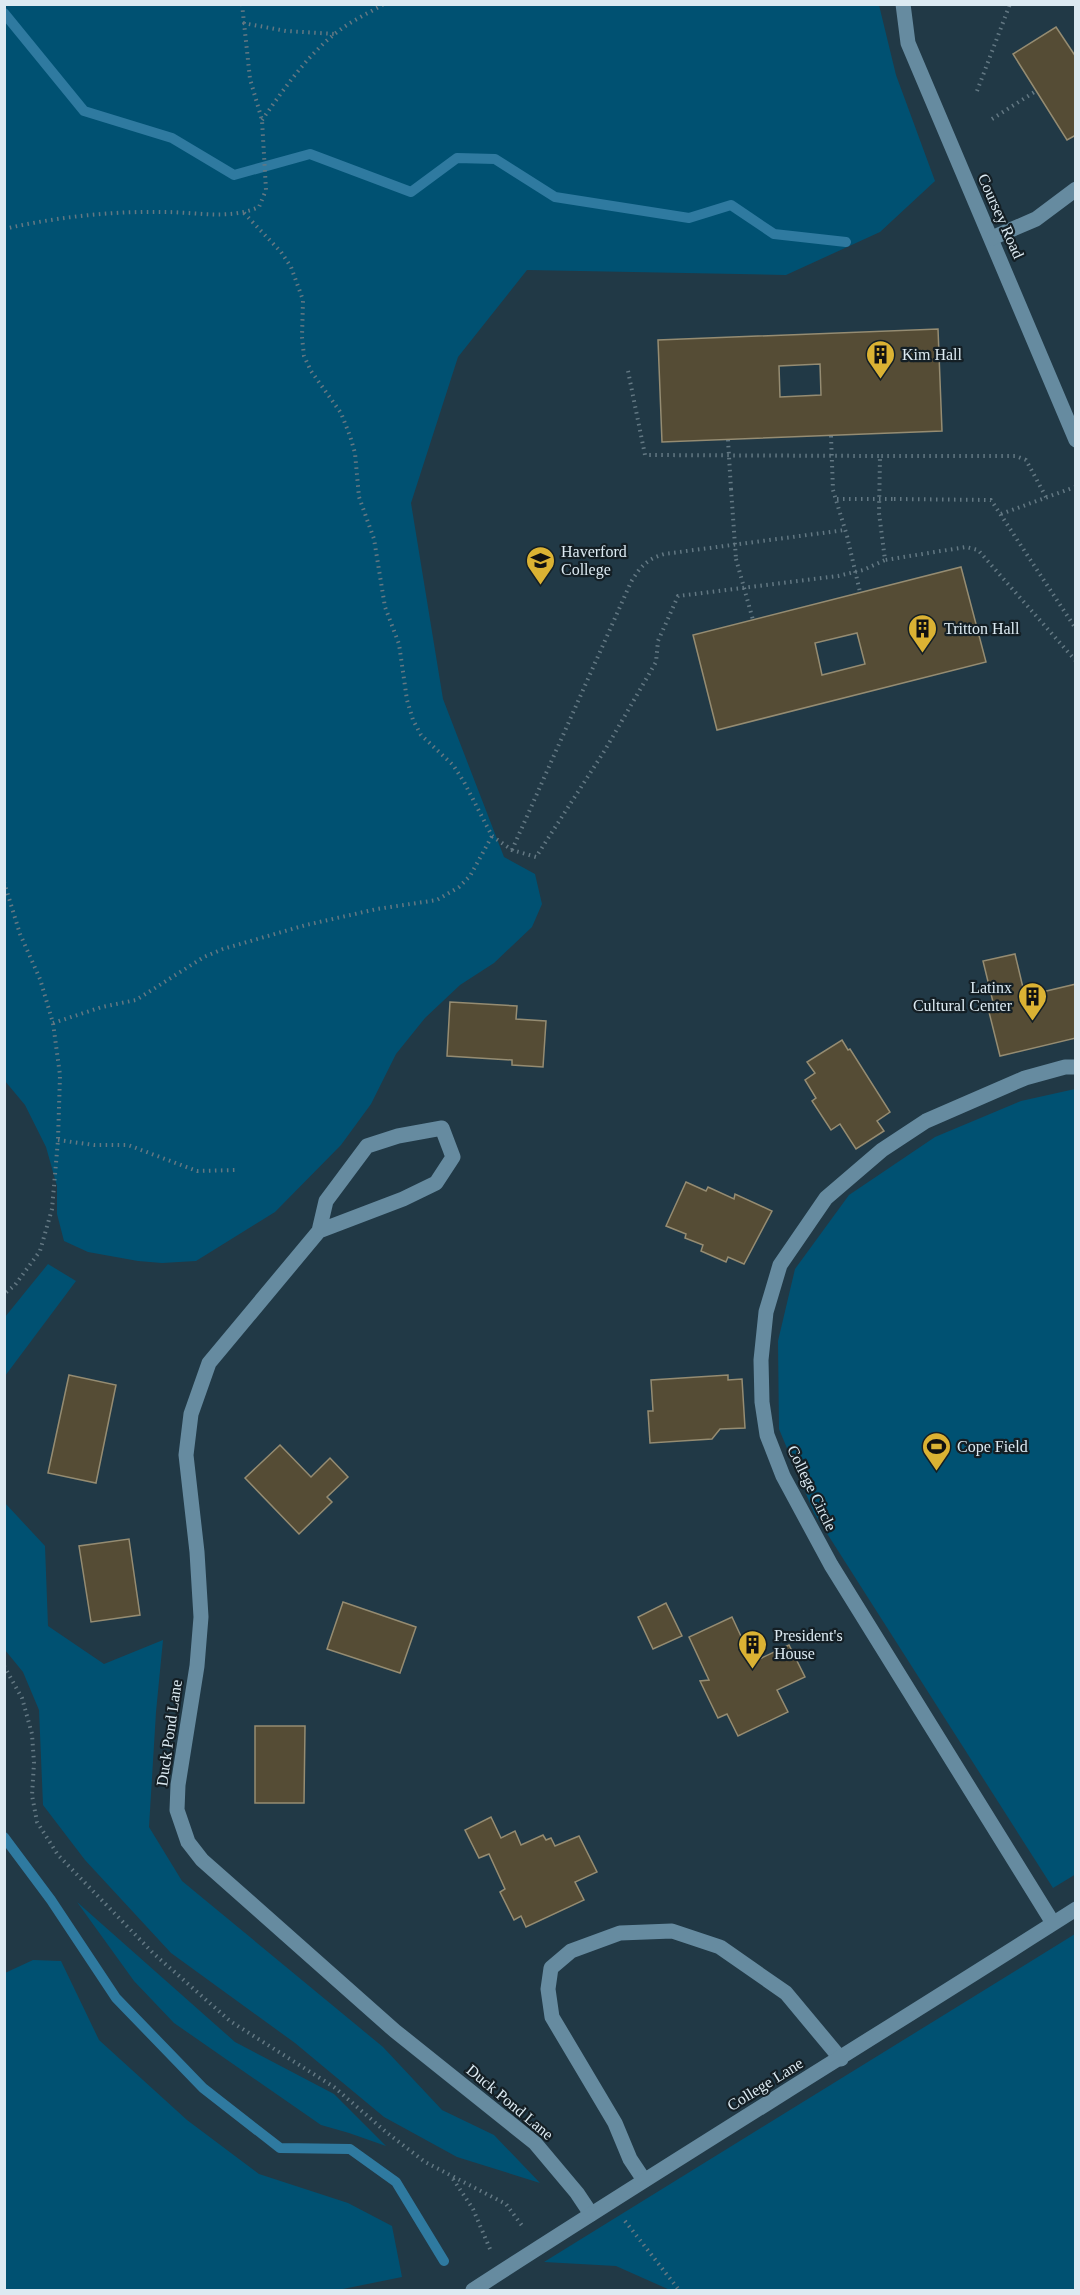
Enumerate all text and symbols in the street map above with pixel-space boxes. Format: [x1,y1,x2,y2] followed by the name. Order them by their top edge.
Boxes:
[974,171,1027,261] street label: Coursey Road
[865,338,897,380] building icon: Kim Hall
[902,346,963,363] place label: Kim Hall
[561,543,627,579] place label: Haverford College
[524,544,556,586] school or university icon: Haverford College
[907,612,939,654] building icon: Tritton Hall
[944,620,1020,637] place label: Tritton Hall
[913,979,1013,1014] place label: Latinx Cultural Center
[1017,980,1049,1022] building icon: Latinx Cultural Center
[920,1430,952,1472] sports icon: Cope Field
[957,1438,1028,1456] place label: Cope Field
[783,1443,840,1534] street label: College Circle
[774,1627,843,1662] place label: President's House
[737,1628,769,1670] building icon: President's House
[153,1679,185,1787] street label: Duck Pond Lane
[724,2054,806,2115] street label: College Lane
[463,2061,557,2143] street label: Duck Pond Lane

